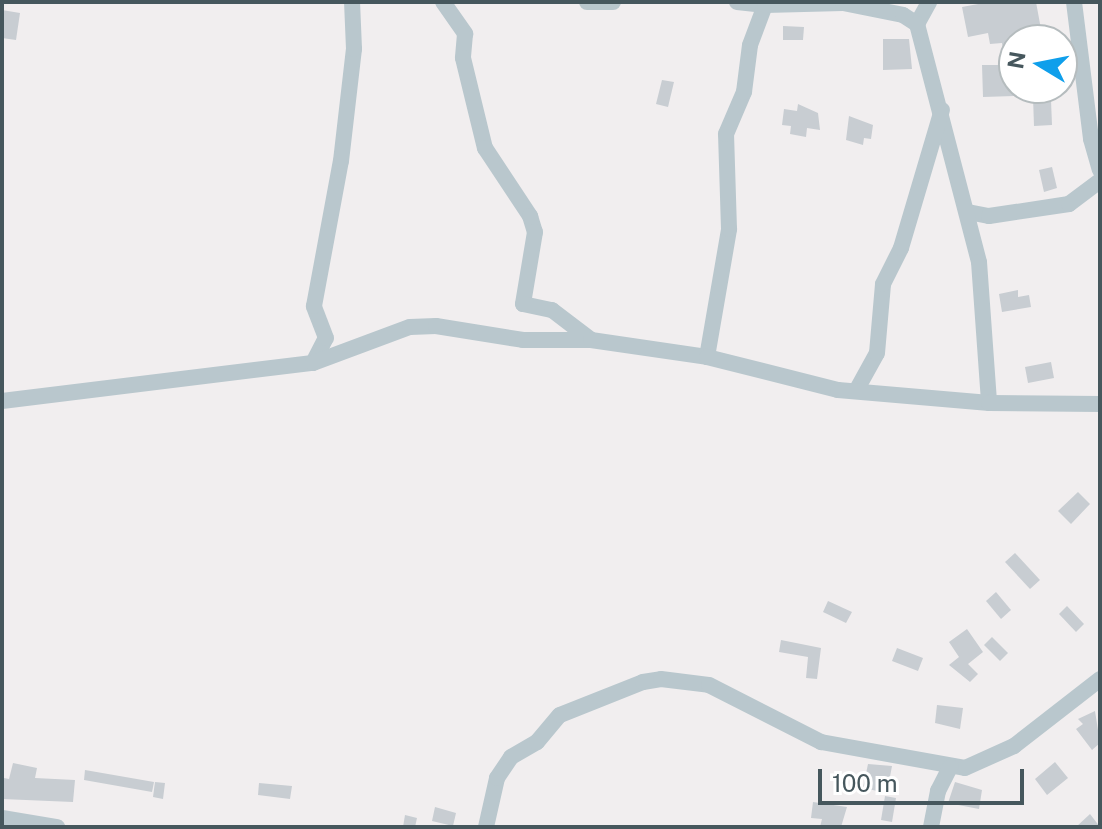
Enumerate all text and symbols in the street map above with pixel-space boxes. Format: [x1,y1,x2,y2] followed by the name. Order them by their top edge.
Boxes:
[998,24,1078,104] north arrow
[1002,49,1031,71] text: N
[822,753,1028,803] scale bar
[832,769,898,797] text: 100 m

